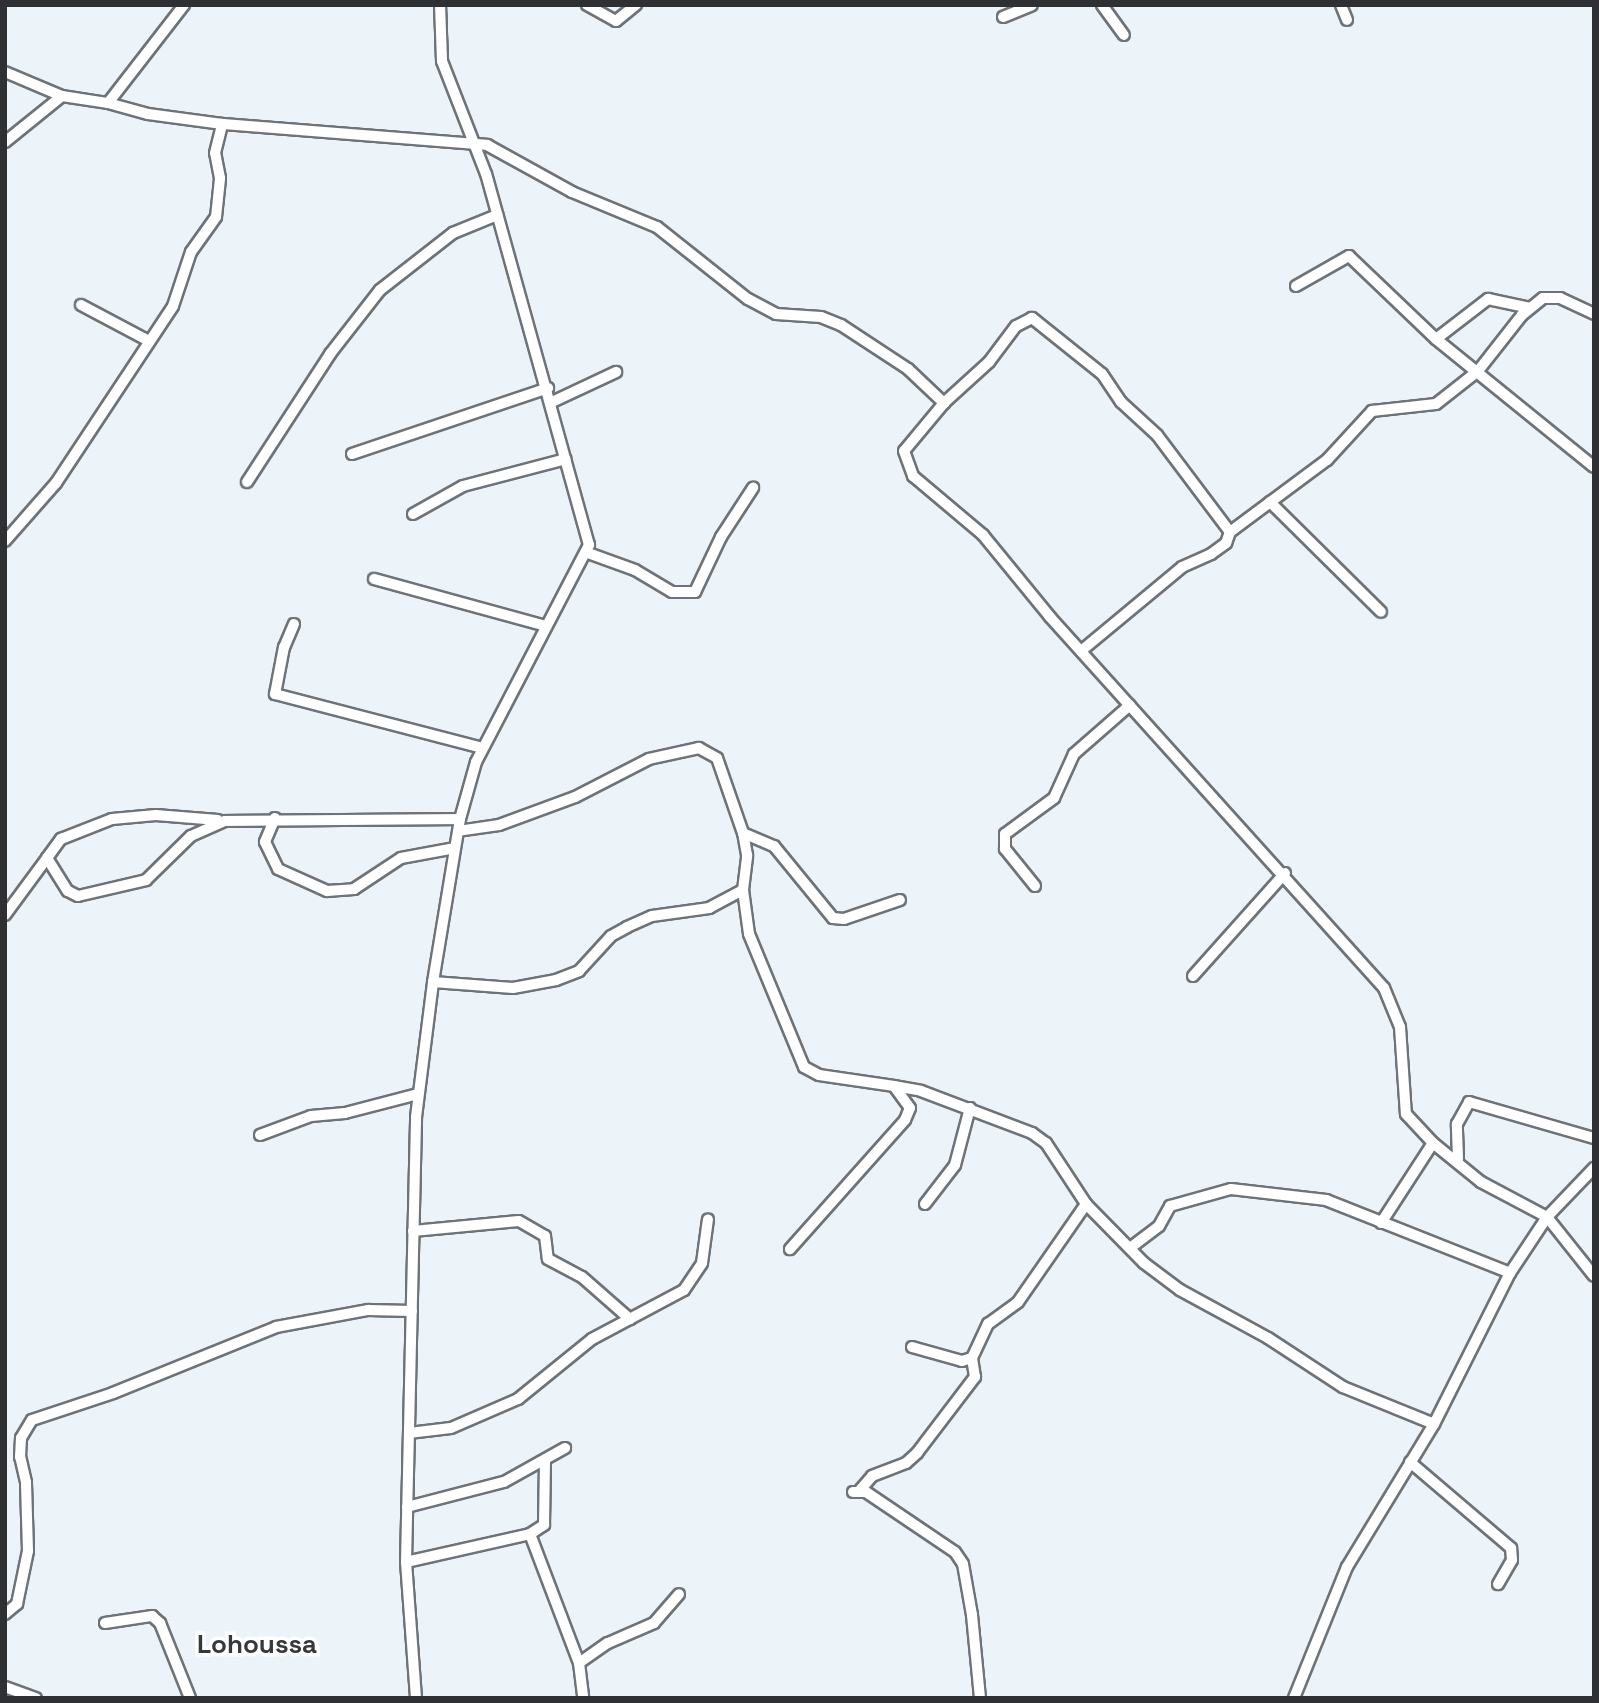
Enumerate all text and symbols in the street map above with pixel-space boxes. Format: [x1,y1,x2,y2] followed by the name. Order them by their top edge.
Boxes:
[197,1629,317,1661] district label: Lohoussa

